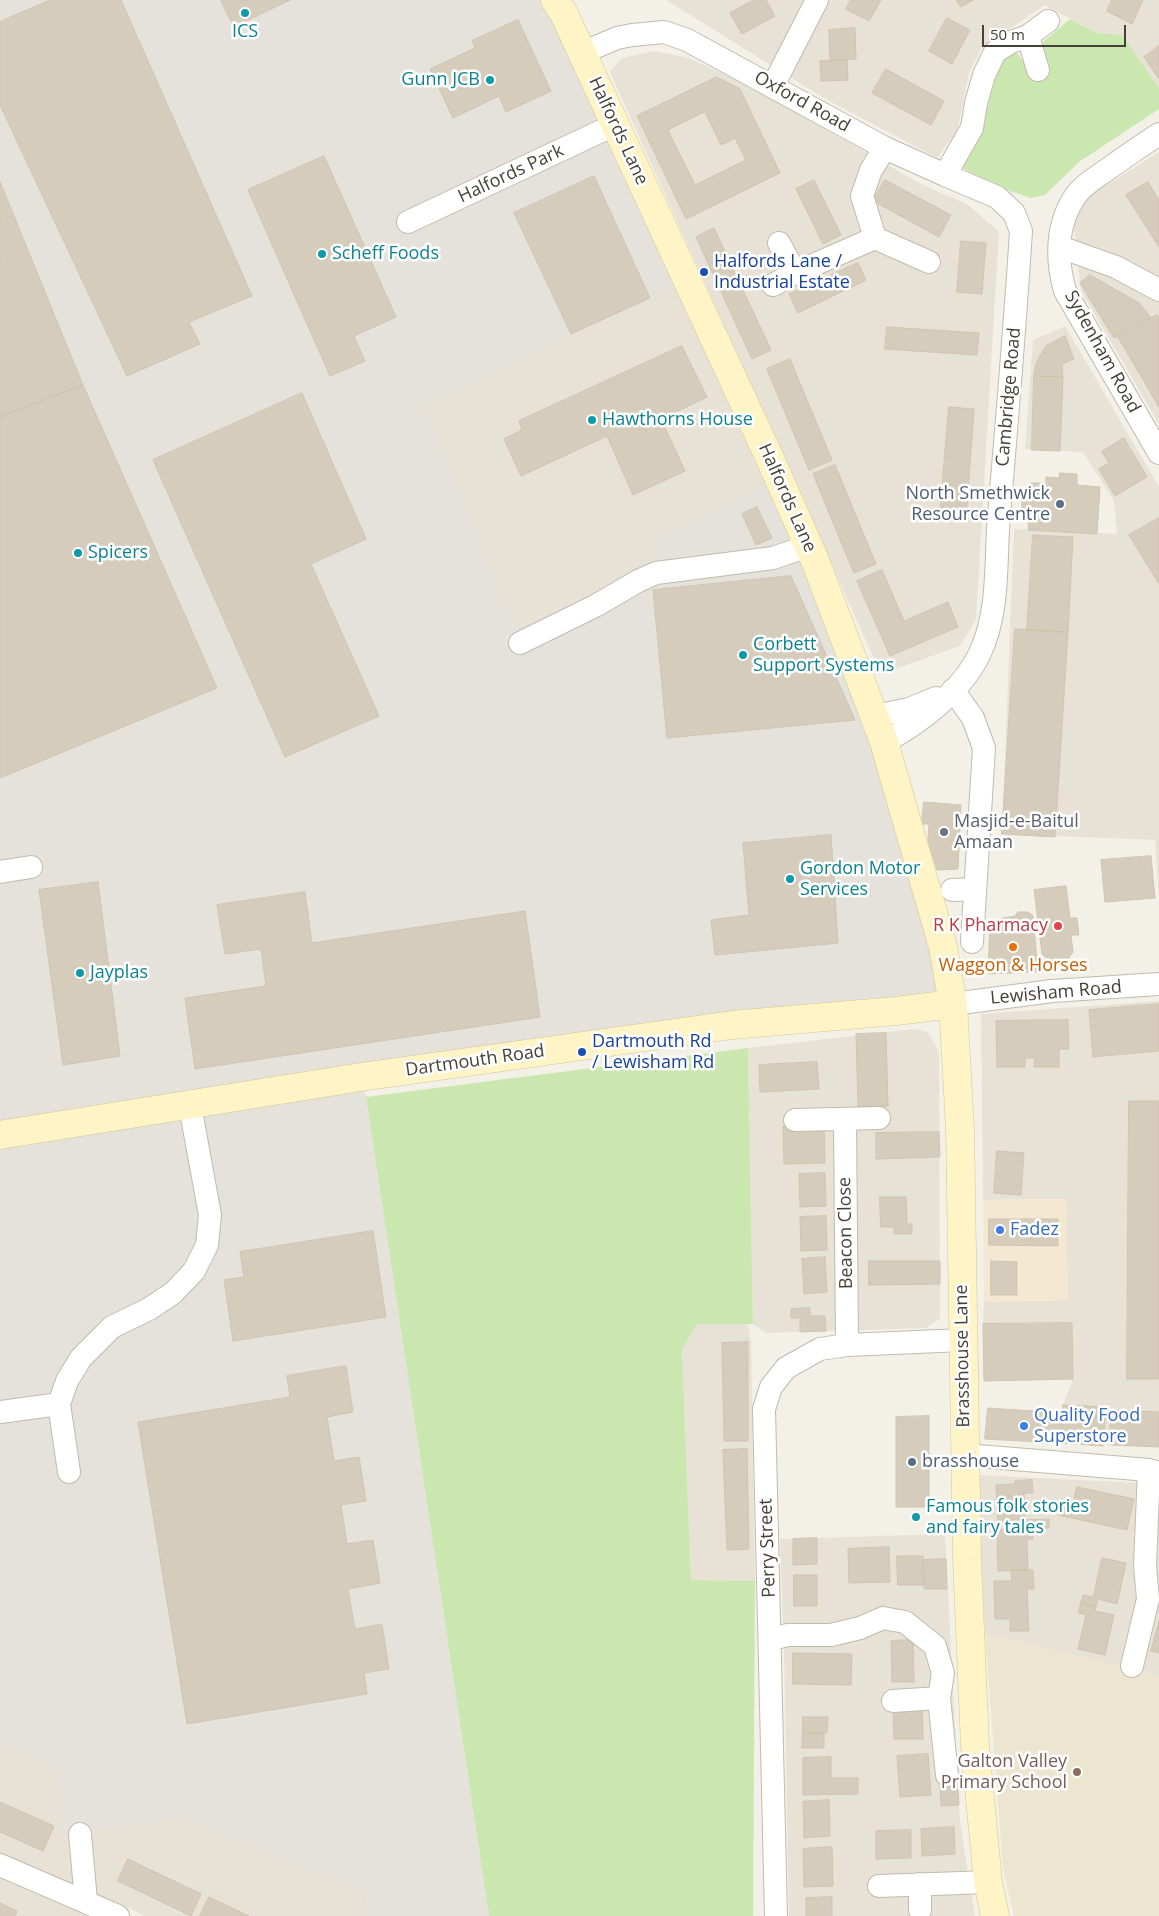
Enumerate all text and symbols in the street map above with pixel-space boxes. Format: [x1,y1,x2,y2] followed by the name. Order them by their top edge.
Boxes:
[239,7,251,19] marker: ICS
[984,15,1128,47] scale bar
[232,21,258,43] place label: ICS
[990,24,1025,44] text: 50 m
[750,67,854,137] street label: Oxford Road
[401,69,480,91] place label: Gunn JCB
[584,73,652,189] street label: Halfords Lane
[484,74,496,86] marker: Gunn JCB
[455,140,567,208] street label: Halfords Park
[332,243,439,265] place label: Scheff Foods
[316,248,328,260] marker: Scheff Foods
[714,251,850,294] place label: Halfords Lane / Industrial Estate
[698,266,710,278] marker: Halfords Lane / Industrial Estate
[1059,287,1145,417] street label: Sydenham Road
[992,327,1026,467] street label: Cambridge Road
[602,409,753,431] place label: Hawthorns House
[586,414,598,426] marker: Hawthorns House
[753,440,821,556] street label: Halfords Lane
[905,483,1050,526] place label: North Smethwick Resource Centre
[1054,498,1066,510] marker: North Smethwick Resource Centre
[88,542,148,564] place label: Spicers
[72,547,84,559] marker: Spicers
[753,634,894,676] place label: Corbett Support Systems
[737,649,749,661] marker: Corbett Support Systems
[954,811,1079,854] place label: Masjid-e-Baitul Amaan
[938,826,950,838] marker: Masjid-e-Baitul Amaan
[800,858,920,901] place label: Gordon Motor Services
[784,873,796,885] marker: Gordon Motor Services
[933,915,1048,937] place label: R K Pharmacy
[1052,920,1064,932] marker: R K Pharmacy
[1007,941,1019,953] marker: Waggon & Horses
[938,955,1088,977] place label: Waggon & Horses
[90,962,148,984] place label: Jayplas
[74,967,86,979] marker: Jayplas
[989,976,1123,1010] street label: Lewisham Road
[592,1031,714,1074] place label: Dartmouth Rd / Lewisham Rd
[404,1041,546,1081] street label: Dartmouth Road
[576,1046,588,1058] marker: Dartmouth Rd / Lewisham Rd
[834,1177,858,1289] street label: Beacon Close
[1010,1219,1059,1241] place label: Fadez
[994,1224,1006,1236] marker: Fadez
[951,1284,975,1428] street label: Brasshouse Lane
[1034,1405,1140,1448] place label: Quality Food Superstore
[1018,1420,1030,1432] marker: Quality Food Superstore
[922,1451,1019,1473] place label: brasshouse
[906,1456,918,1468] marker: brasshouse
[926,1496,1089,1538] place label: Famous folk stories and fairy tales
[755,1498,781,1598] street label: Perry Street
[910,1511,922,1523] marker: Famous folk stories and fairy tales
[941,1751,1067,1794] place label: Galton Valley Primary School
[1071,1766,1083,1778] marker: Galton Valley Primary School

